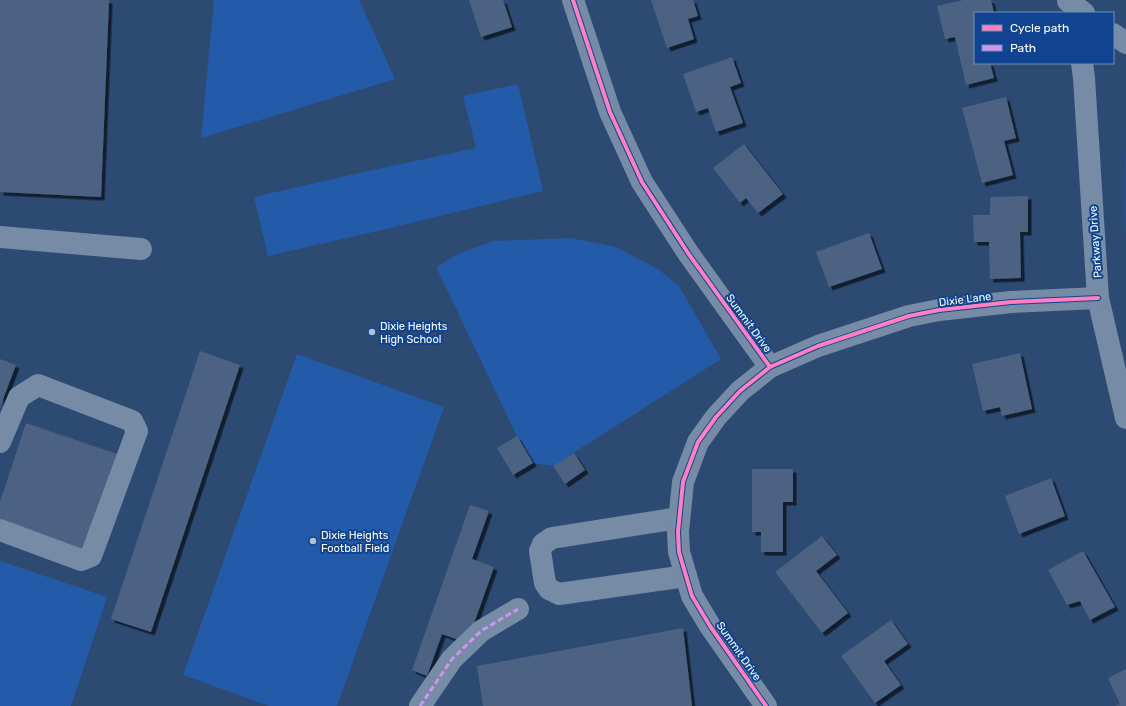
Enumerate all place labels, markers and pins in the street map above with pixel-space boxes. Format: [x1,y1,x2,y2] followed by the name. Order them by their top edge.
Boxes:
[380,320,448,346] place label: Dixie Heights High School
[367,327,377,337] marker: Dixie Heights High School
[321,529,389,555] place label: Dixie Heights Football Field
[308,536,318,546] marker: Dixie Heights Football Field

